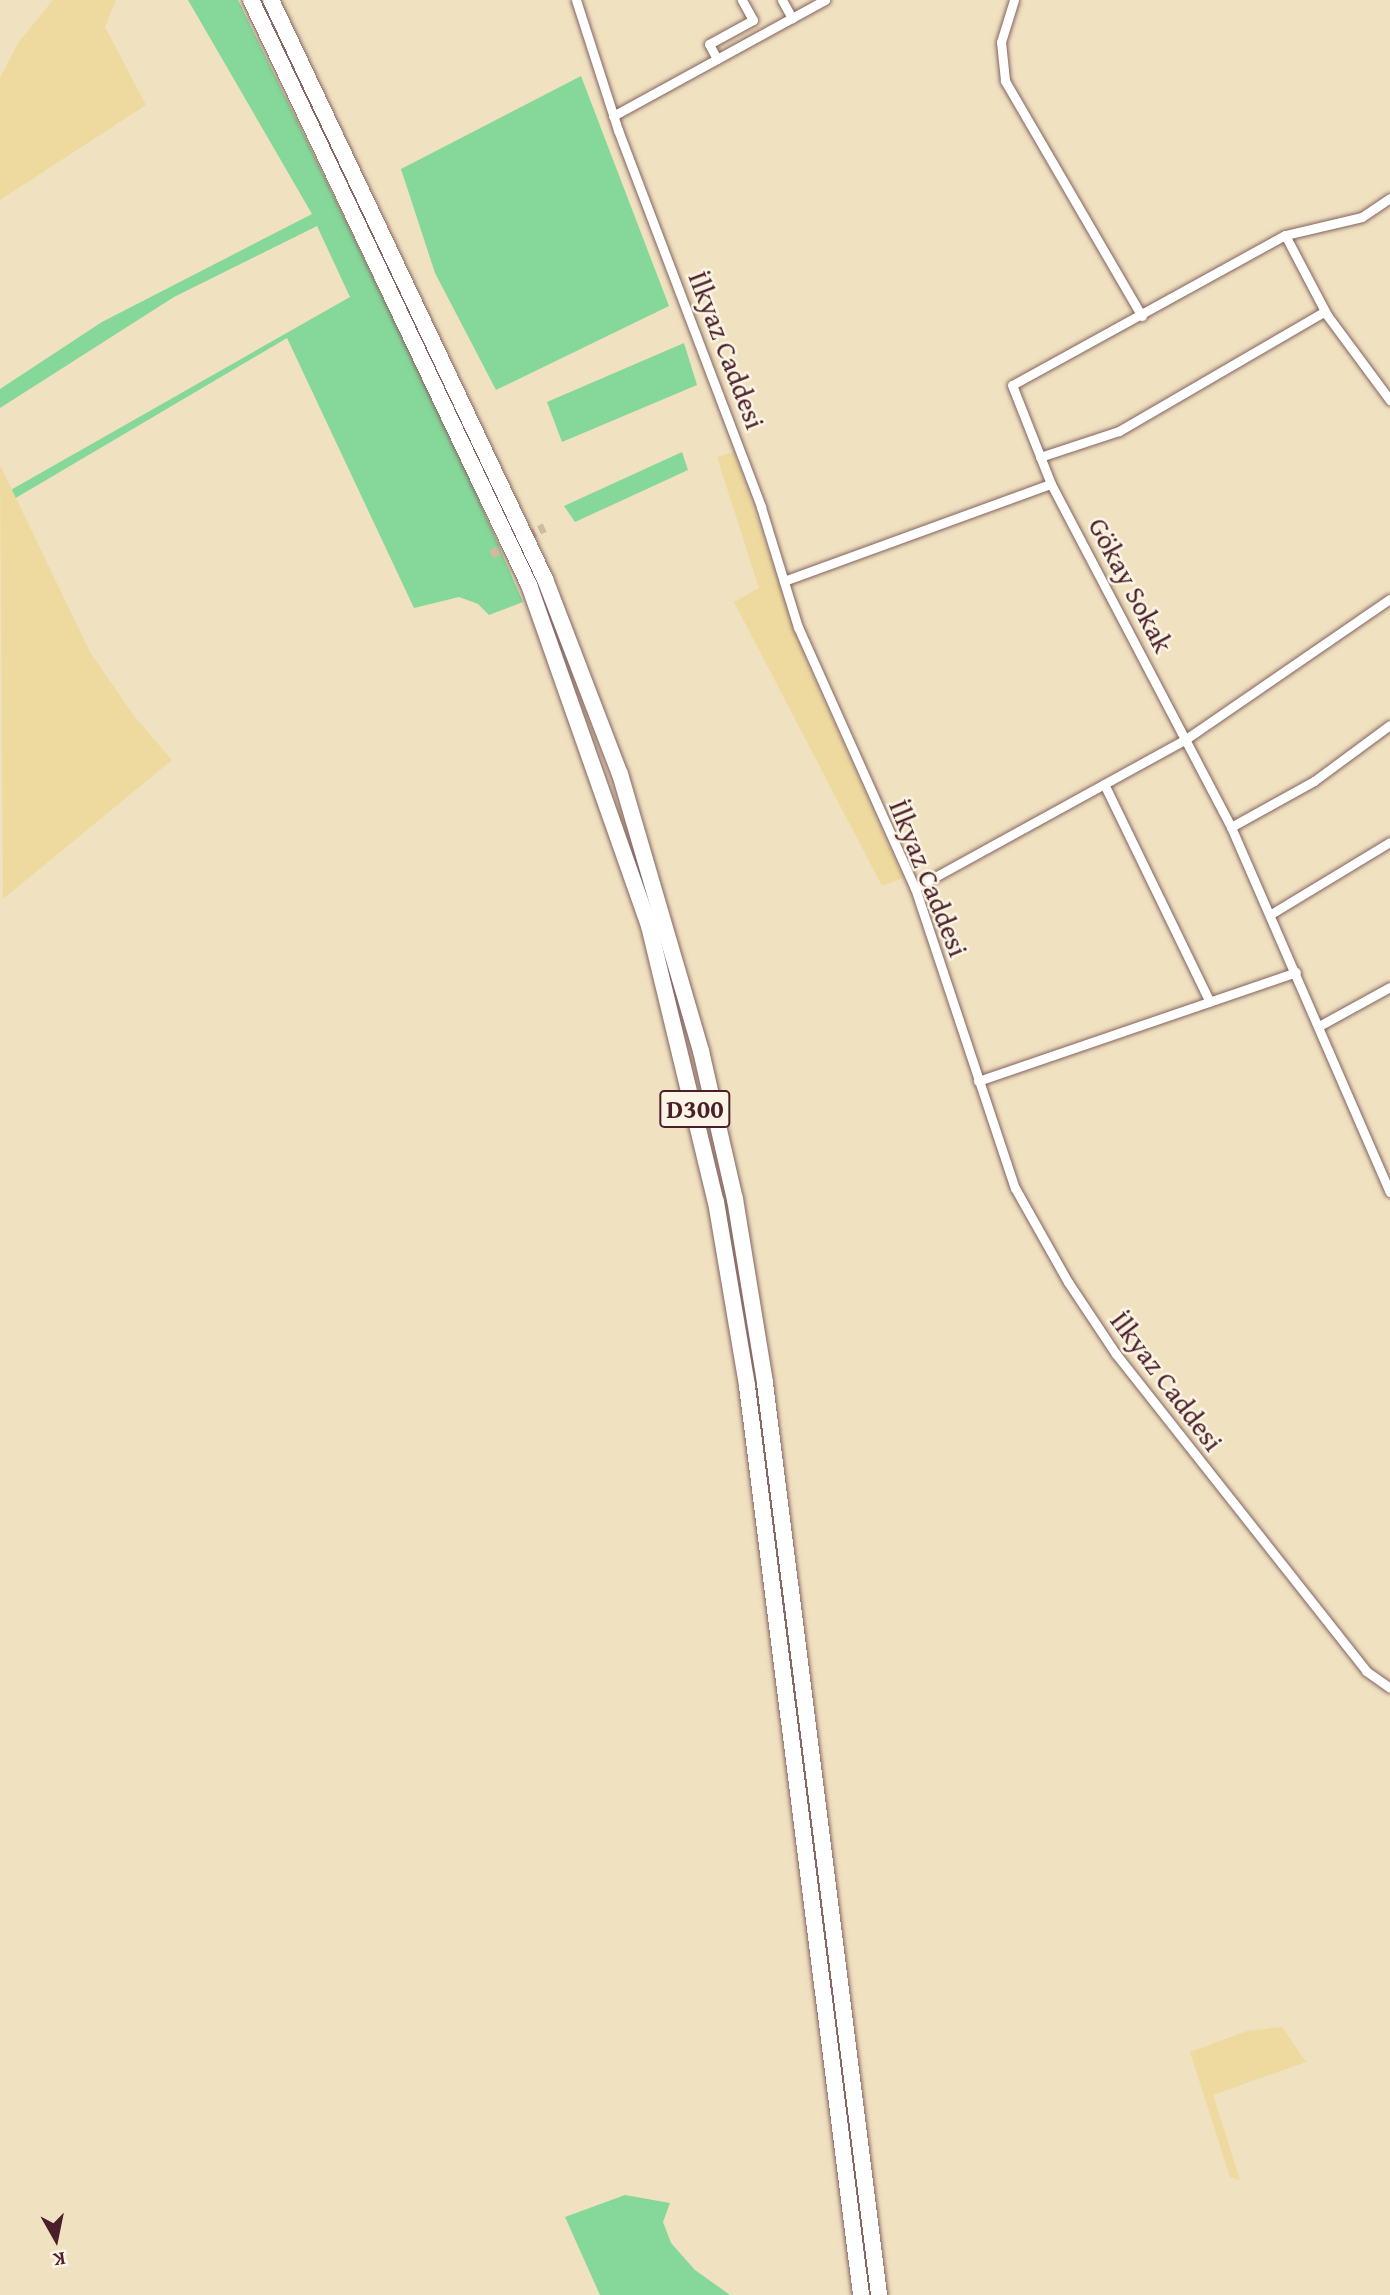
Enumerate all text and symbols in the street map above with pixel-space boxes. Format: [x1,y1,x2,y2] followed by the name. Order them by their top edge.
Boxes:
[682,266,772,434] street label: İlkyaz Caddesi
[1081,512,1181,658] street label: Gökay Sokak
[882,795,976,961] street label: İlkyaz Caddesi
[658,1086,732,1132] road number: D300
[1104,1304,1230,1458] street label: İlkyaz Caddesi
[21,2204,91,2274] north arrow
[51,2245,67,2275] text: K

